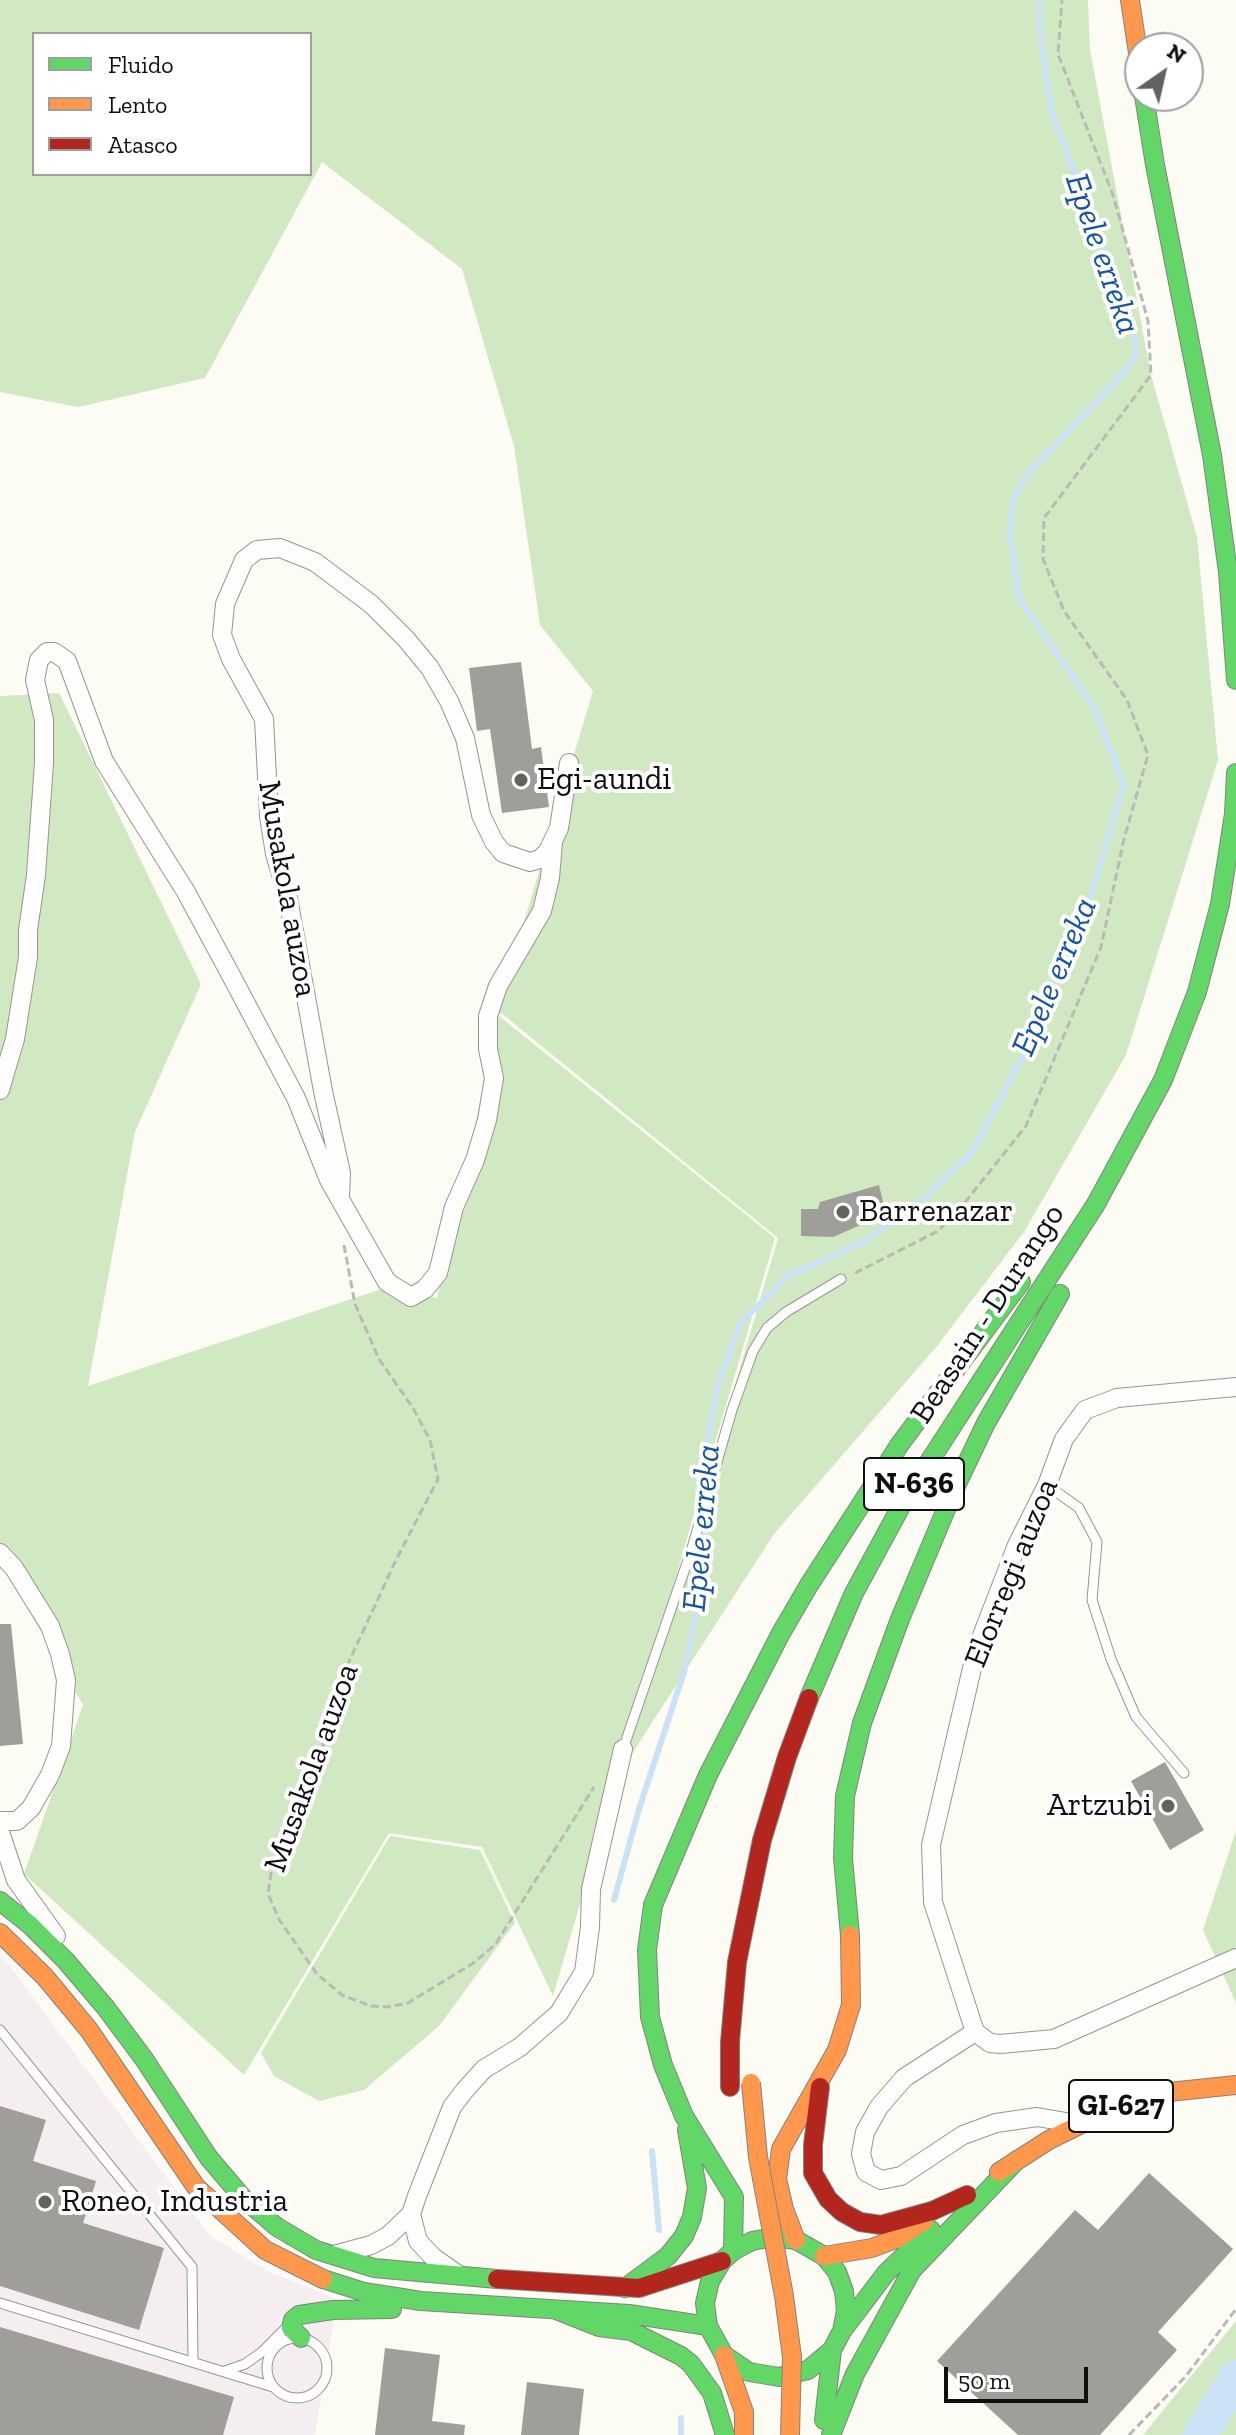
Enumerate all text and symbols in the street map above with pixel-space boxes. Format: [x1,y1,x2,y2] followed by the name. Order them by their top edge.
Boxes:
[32,32,312,176] legend
[1124,32,1204,112] north arrow
[1162,37,1191,69] text: N
[108,50,173,79] text: Fluido
[108,90,167,119] text: Lento
[108,130,178,159] text: Atasco
[1055,168,1149,340] water label: Epele erreka
[537,761,671,799] place label: Egi-aundi
[512,771,530,789] marker: Egi-aundi
[249,778,325,1000] street label: Musakola auzoa
[1004,892,1106,1062] water label: Epele erreka
[859,1193,1013,1231] place label: Barrenazar
[903,1197,1073,1431] street label: Beasain - Durango
[834,1203,852,1221] marker: Barrenazar
[674,1443,730,1613] water label: Epele erreka
[864,1458,964,1510] road number: N-636
[957,1473,1067,1673] street label: Elorregi auzoa
[257,1659,367,1877] street label: Musakola auzoa
[1047,1787,1152,1825] place label: Artzubi
[1159,1797,1177,1815] marker: Artzubi
[1069,2080,1173,2132] road number: GI-627
[61,2183,288,2221] place label: Roneo, Industria
[36,2193,54,2211] marker: Roneo, Industria
[948,2351,1092,2401] scale bar
[958,2366,1010,2395] text: 50 m

